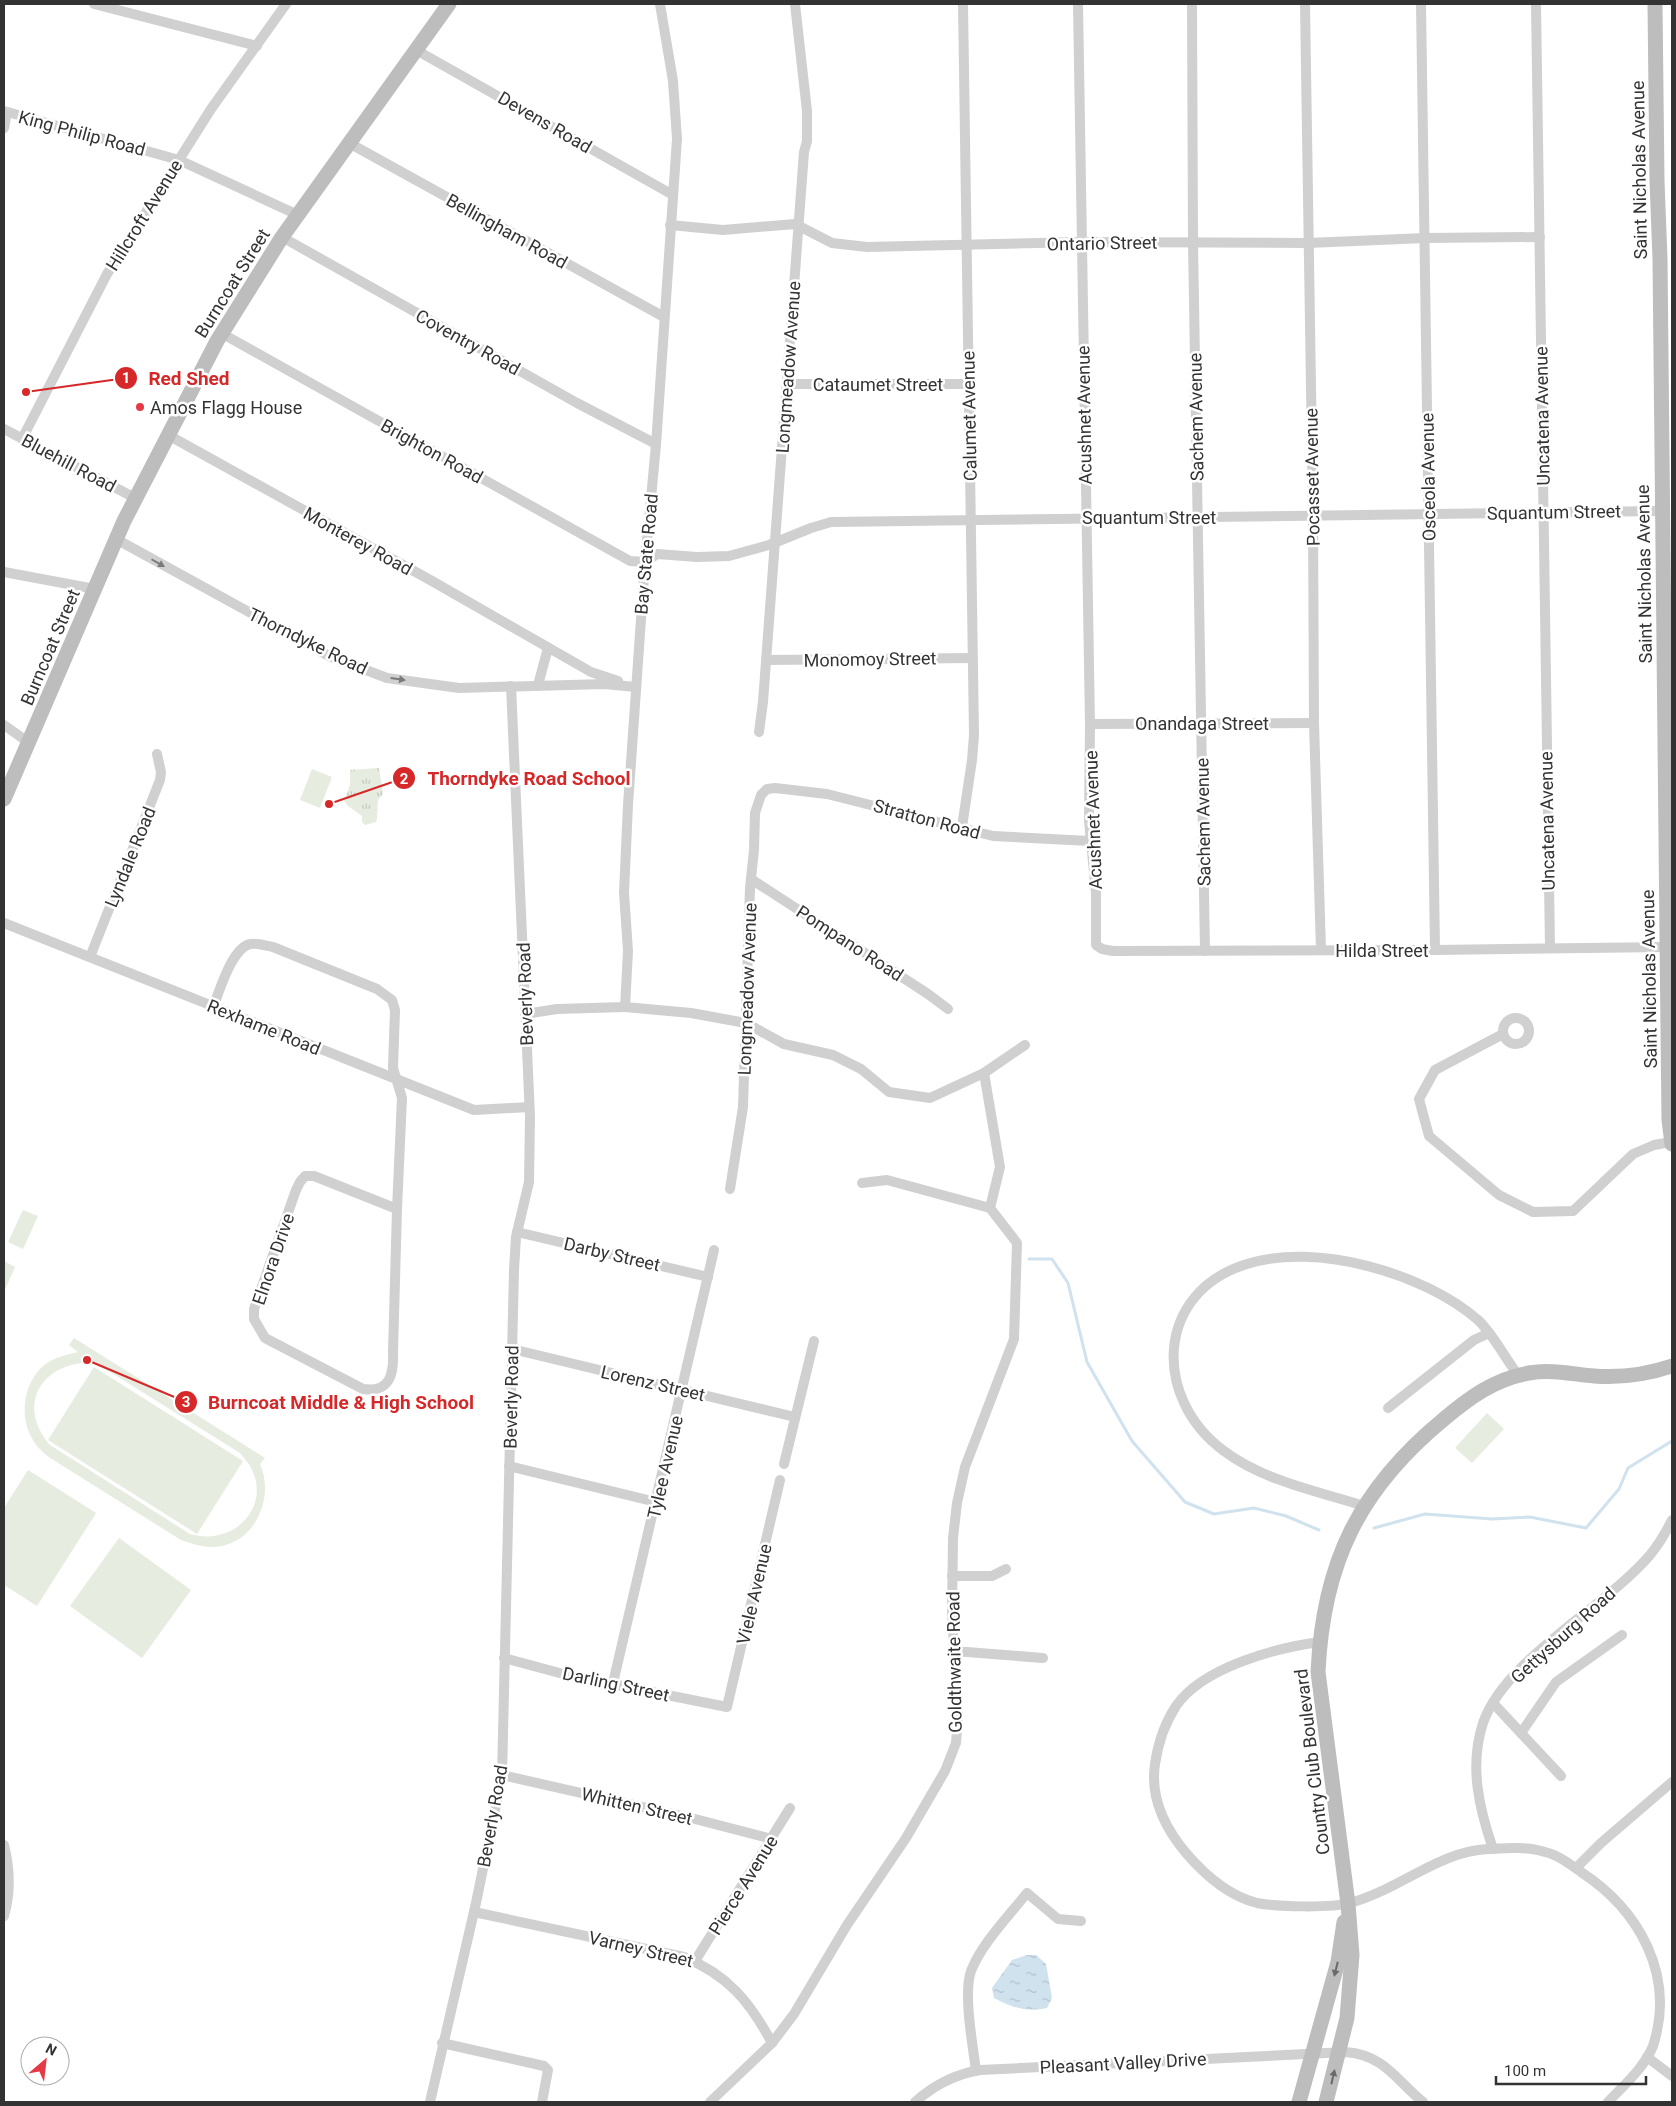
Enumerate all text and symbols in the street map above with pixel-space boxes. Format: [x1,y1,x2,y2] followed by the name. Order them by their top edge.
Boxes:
[1627,80,1651,260] street label: Saint Nicholas Avenue
[495,87,595,157] street label: Devens Road
[16,106,148,160] street label: King Philip Road
[101,156,187,274] street label: Hillcroft Avenue
[443,189,571,273] street label: Bellingham Road
[190,225,274,341] street label: Burncoat Street
[1046,232,1158,254] street label: Ontario Street
[772,280,804,454] street label: Longmeadow Avenue
[412,305,524,379] street label: Coventry Road
[1072,345,1096,485] street label: Acushnet Avenue
[1530,346,1554,486] street label: Uncatena Avenue
[957,351,981,481] street label: Calumet Avenue
[1184,353,1208,481] street label: Sachem Avenue
[113,361,239,395] callout: Red Shed
[148,367,230,390] text: Red Shed
[122,369,130,387] text: 1
[813,374,943,395] street label: Cataumet Street
[150,397,302,418] place label: Amos Flagg House
[134,401,146,413] marker: Amos Flagg House
[1300,408,1324,546] street label: Pocasset Avenue
[1416,413,1440,541] street label: Osceola Avenue
[377,414,487,488] street label: Brighton Road
[18,429,120,497] street label: Bluehill Road
[1632,484,1656,664] street label: Saint Nicholas Avenue
[630,493,662,615] street label: Bay State Road
[1487,500,1621,524] street label: Squantum Street
[300,502,416,580] street label: Monterey Road
[1082,507,1216,528] street label: Squantum Street
[151,559,166,567] one-way arrow
[16,585,84,708] street label: Burncoat Street
[245,603,371,679] street label: Thorndyke Road
[804,647,937,671] street label: Monomoy Street
[390,675,406,683] one-way arrow
[1135,713,1269,734] street label: Onandaga Street
[1080,750,1106,890] street label: Acushnet Avenue
[1535,751,1559,891] street label: Uncatena Avenue
[1191,758,1215,886] street label: Sachem Avenue
[392,761,640,795] callout: Thorndyke Road School
[427,767,631,790] text: Thorndyke Road School
[400,770,409,788] text: 2
[871,795,983,843] street label: Stratton Road
[100,804,160,910] street label: Lyndale Road
[1637,889,1661,1069] street label: Saint Nicholas Avenue
[793,901,907,985] street label: Pompano Road
[733,902,761,1076] street label: Longmeadow Avenue
[1335,940,1429,961] street label: Hilda Street
[513,942,537,1046] street label: Beverly Road
[204,995,324,1059] street label: Rexhame Road
[248,1211,298,1307] street label: Elnora Drive
[562,1233,662,1275] street label: Darby Street
[500,1345,522,1449] street label: Beverly Road
[599,1361,707,1405] street label: Lorenz Street
[173,1385,484,1419] callout: Burncoat Middle & High School
[208,1391,474,1414] text: Burncoat Middle & High School
[182,1393,190,1411] text: 3
[643,1413,687,1521] street label: Tylee Avenue
[732,1542,776,1646] street label: Viele Avenue
[1506,1583,1620,1687] street label: Gettysburg Road
[942,1591,966,1733] street label: Goldthwaite Road
[561,1662,671,1706] street label: Darling Street
[1290,1668,1334,1856] street label: Country Club Boulevard
[473,1763,511,1869] street label: Beverly Road
[579,1783,695,1829] street label: Whitten Street
[704,1831,782,1939] street label: Pierce Avenue
[587,1927,695,1971] street label: Varney Street
[1331,1961,1339,1976] one-way arrow
[20,2036,70,2086] north arrow
[43,2040,59,2059] text: N
[1039,2048,1207,2078] street label: Pleasant Valley Drive
[1496,2054,1646,2086] scale bar
[1504,2062,1546,2080] text: 100 m
[1329,2070,1337,2085] one-way arrow

